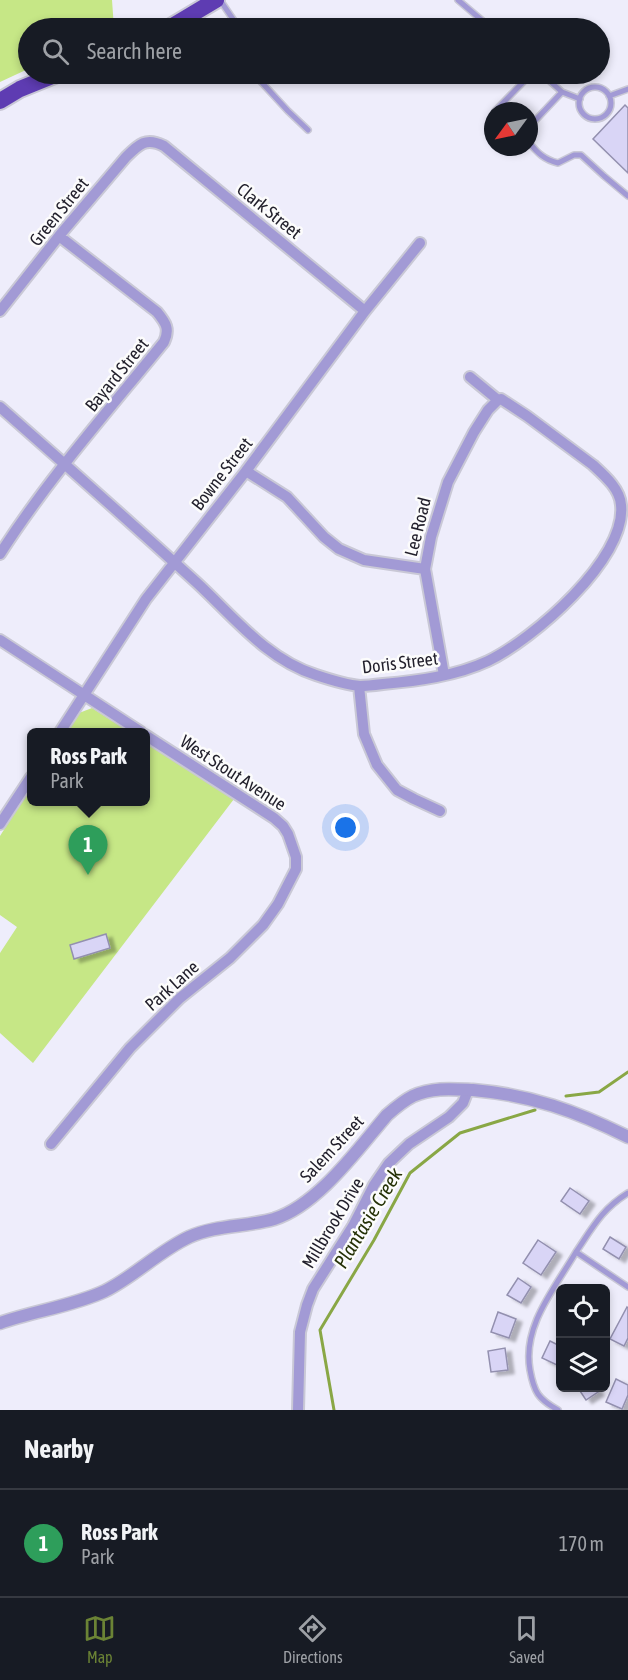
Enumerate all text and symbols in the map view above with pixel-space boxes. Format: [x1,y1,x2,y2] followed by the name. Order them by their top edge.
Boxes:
[18,18,610,84] search box
[39,35,72,68] icon: search
[87,38,182,64] text: Search here
[484,102,538,156] north arrow
[25,173,93,250] street label: Green Street
[233,178,306,243] street label: Clark Street
[81,334,153,416] street label: Bayard Street
[187,433,256,514] street label: Bowne Street
[400,495,435,559] street label: Lee Road
[361,647,439,678] street label: Doris Street
[27,728,150,806] popup
[176,731,290,815] street label: West Stout Avenue
[50,743,127,769] text: Ross Park
[50,769,84,792] text: Park
[331,813,360,842] your location
[68,826,107,875] pin: 1
[141,956,203,1015] street label: Park Lane
[295,1111,368,1186] street label: Salem Street
[329,1163,407,1272] water label: Plantasie Creek
[297,1174,368,1272] street label: Millbrook Drive
[556,1284,610,1392] map controls
[556,1284,610,1338] button: locate
[556,1338,610,1392] button: layers
[24,1434,94,1464] text: Nearby
[81,1519,158,1545] text: Ross Park
[39,1532,48,1555] text: 1
[559,1532,604,1555] text: 170 m
[81,1545,114,1568] text: Park
[83,1612,116,1666] tab: Map
[283,1612,343,1666] tab: Directions
[509,1612,545,1666] tab: Saved

